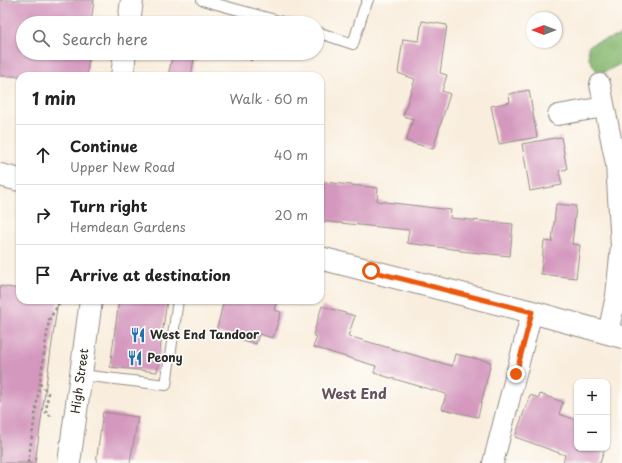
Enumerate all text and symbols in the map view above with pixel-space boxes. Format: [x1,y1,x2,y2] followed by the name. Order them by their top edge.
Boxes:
[526,12,562,48] north arrow
[16,16,324,60] search box
[30,27,52,49] icon: search
[62,27,148,50] text: Search here
[32,85,76,111] text: 1 min
[230,89,308,108] text: Walk · 60 m
[70,134,138,157] text: Continue
[32,144,54,166] icon: ahead
[274,145,308,164] text: 40 m
[70,157,175,176] text: Upper New Road
[70,194,147,217] text: Turn right
[32,204,54,226] icon: right
[274,205,308,224] text: 20 m
[70,217,186,236] text: Hemdean Gardens
[362,262,380,280] route start
[70,263,231,286] text: Arrive at destination
[32,264,54,286] icon: arrive
[150,325,260,343] place label: West End Tandoor
[129,326,147,344] restaurant icon: West End Tandoor
[66,347,93,415] street label: High Street
[147,348,183,366] place label: Peony
[126,349,144,367] restaurant icon: Peony
[507,365,525,383] route end
[574,379,610,451] map controls
[574,379,610,415] button: +
[321,383,387,404] district label: West End
[574,415,610,451] button: −

